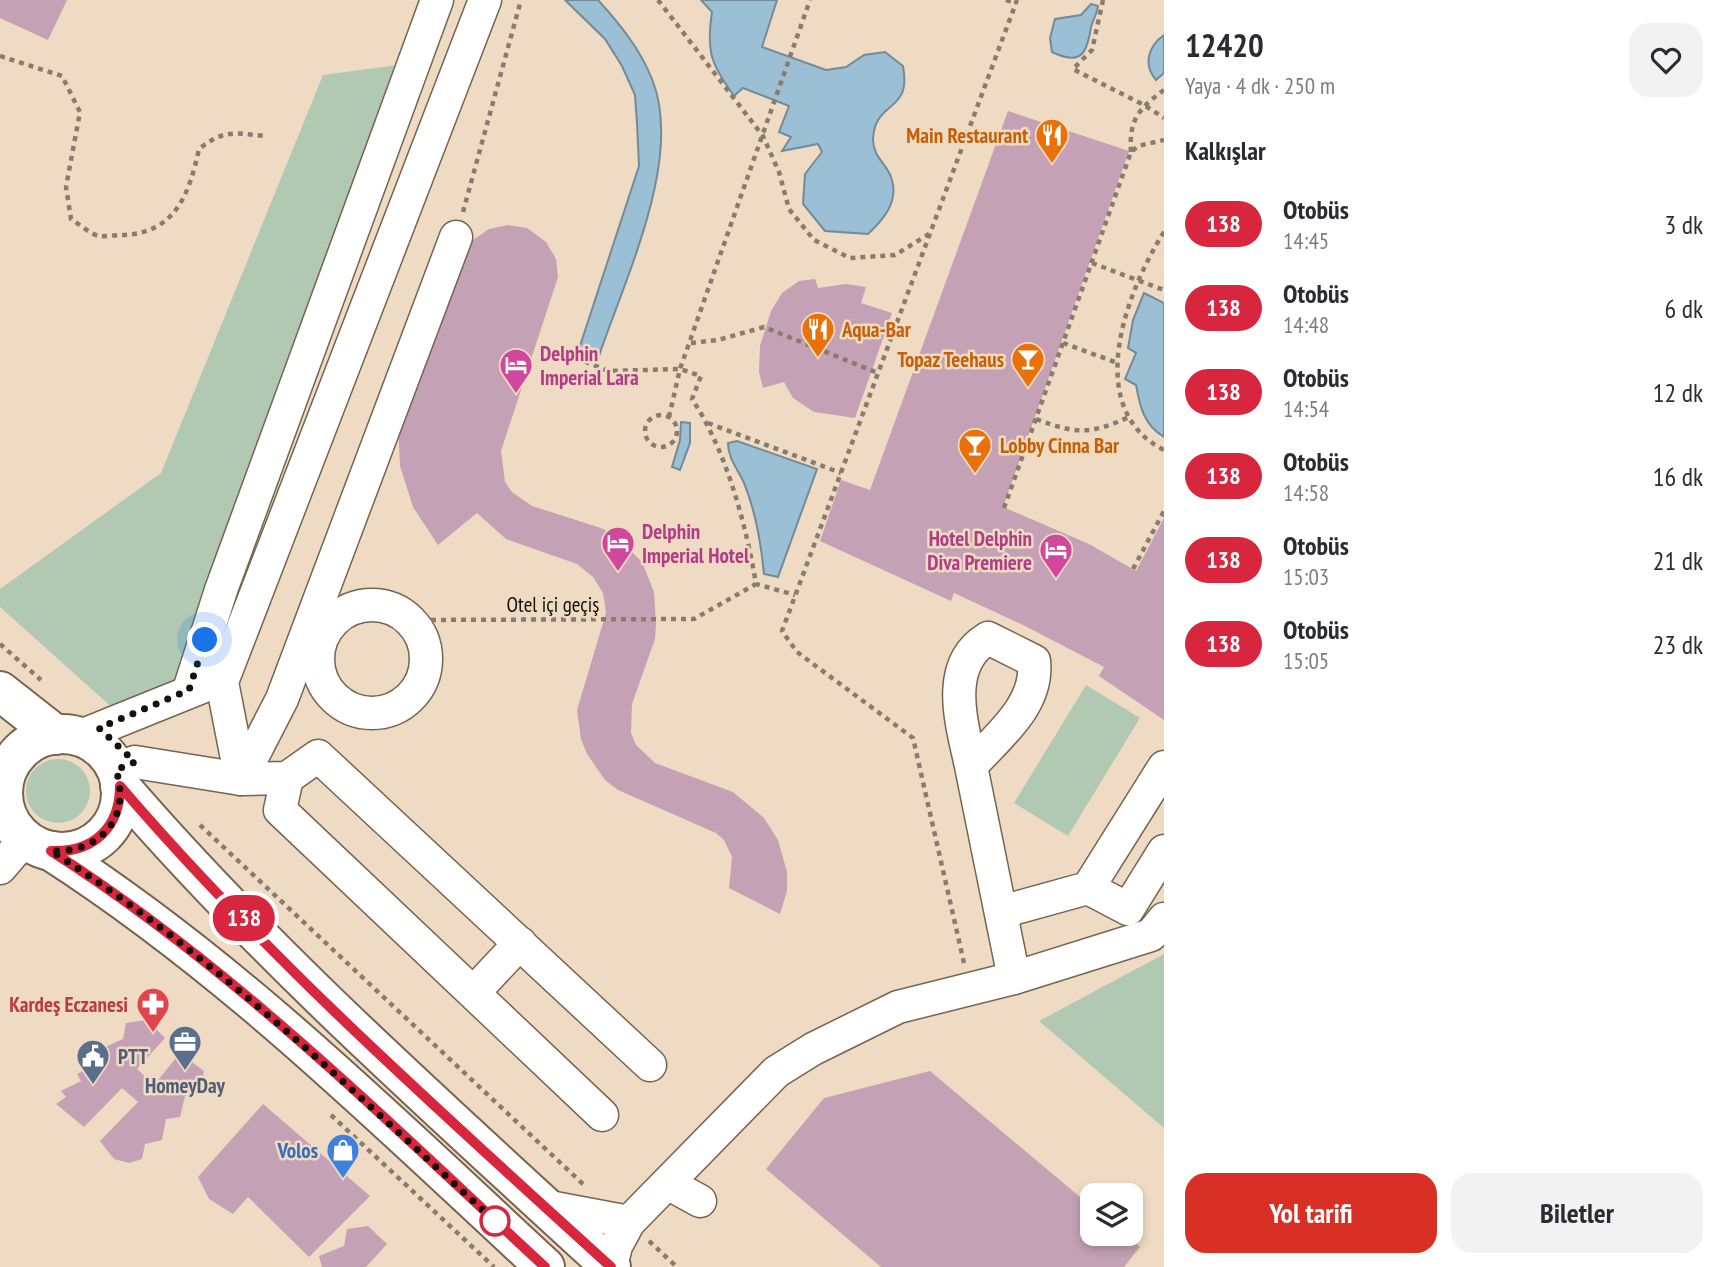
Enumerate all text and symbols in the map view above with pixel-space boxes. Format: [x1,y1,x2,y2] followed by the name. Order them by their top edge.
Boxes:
[1185,23,1264,66] text: 12420
[1629,23,1703,97] button: heart
[1185,71,1335,100] text: Yaya · 4 dk · 250 m
[1033,116,1071,165] restaurant icon: Main Restaurant
[906,122,1028,149] place label: Main Restaurant
[1185,134,1266,167] text: Kalkışlar
[1283,193,1349,226] text: Otobüs
[1206,208,1241,239] text: 138
[1664,208,1703,241] text: 3 dk
[1283,226,1329,255] text: 14:45
[1283,277,1349,310] text: Otobüs
[1206,292,1241,323] text: 138
[1664,292,1703,325] text: 6 dk
[799,310,837,359] restaurant icon: Aqua-Bar
[1283,310,1329,339] text: 14:48
[841,316,912,343] place label: Aqua-Bar
[540,340,639,391] place label: Delphin Imperial Lara
[1009,340,1047,389] bar icon: Topaz Teehaus
[497,346,535,395] hotel icon: Delphin Imperial Lara
[897,346,1004,373] place label: Topaz Teehaus
[1283,361,1349,394] text: Otobüs
[1206,376,1241,407] text: 138
[1653,376,1703,409] text: 12 dk
[1283,394,1329,423] text: 14:54
[956,426,994,475] bar icon: Lobby Cinna Bar
[1000,432,1120,459] place label: Lobby Cinna Bar
[1283,445,1349,478] text: Otobüs
[1206,460,1241,491] text: 138
[1653,460,1703,493] text: 16 dk
[1283,478,1329,507] text: 14:58
[642,518,750,569] place label: Delphin Imperial Hotel
[599,524,637,573] hotel icon: Delphin Imperial Hotel
[927,525,1032,576] place label: Hotel Delphin Diva Premiere
[1283,529,1349,562] text: Otobüs
[1037,531,1075,580] hotel icon: Hotel Delphin Diva Premiere
[1206,544,1241,575] text: 138
[1653,544,1703,577] text: 21 dk
[1283,562,1329,591] text: 15:03
[507,591,599,618] street label: Otel içi geçiş
[1283,613,1349,646] text: Otobüs
[187,622,222,657] your location
[1206,628,1241,659] text: 138
[1653,628,1703,661] text: 23 dk
[1283,646,1329,675] text: 15:05
[204,895,284,941] line badge: 138
[227,902,261,933] text: 138
[134,985,172,1034] pharmacy icon: Kardeş Eczanesi
[9,991,128,1018] place label: Kardeş Eczanesi
[166,1023,204,1072] office icon: HomeyDay
[74,1037,112,1086] public building icon: PTT
[118,1043,148,1070] place label: PTT
[145,1072,226,1099] place label: HomeyDay
[324,1131,362,1180] shop icon: Volos
[277,1137,318,1164] place label: Volos
[1185,1173,1437,1253] button: Yol tarifi
[1451,1173,1703,1253] button: Biletler
[1080,1183,1143,1246] map controls
[1080,1183,1143,1246] button: layers
[480,1206,510,1236] unlabelled marker

